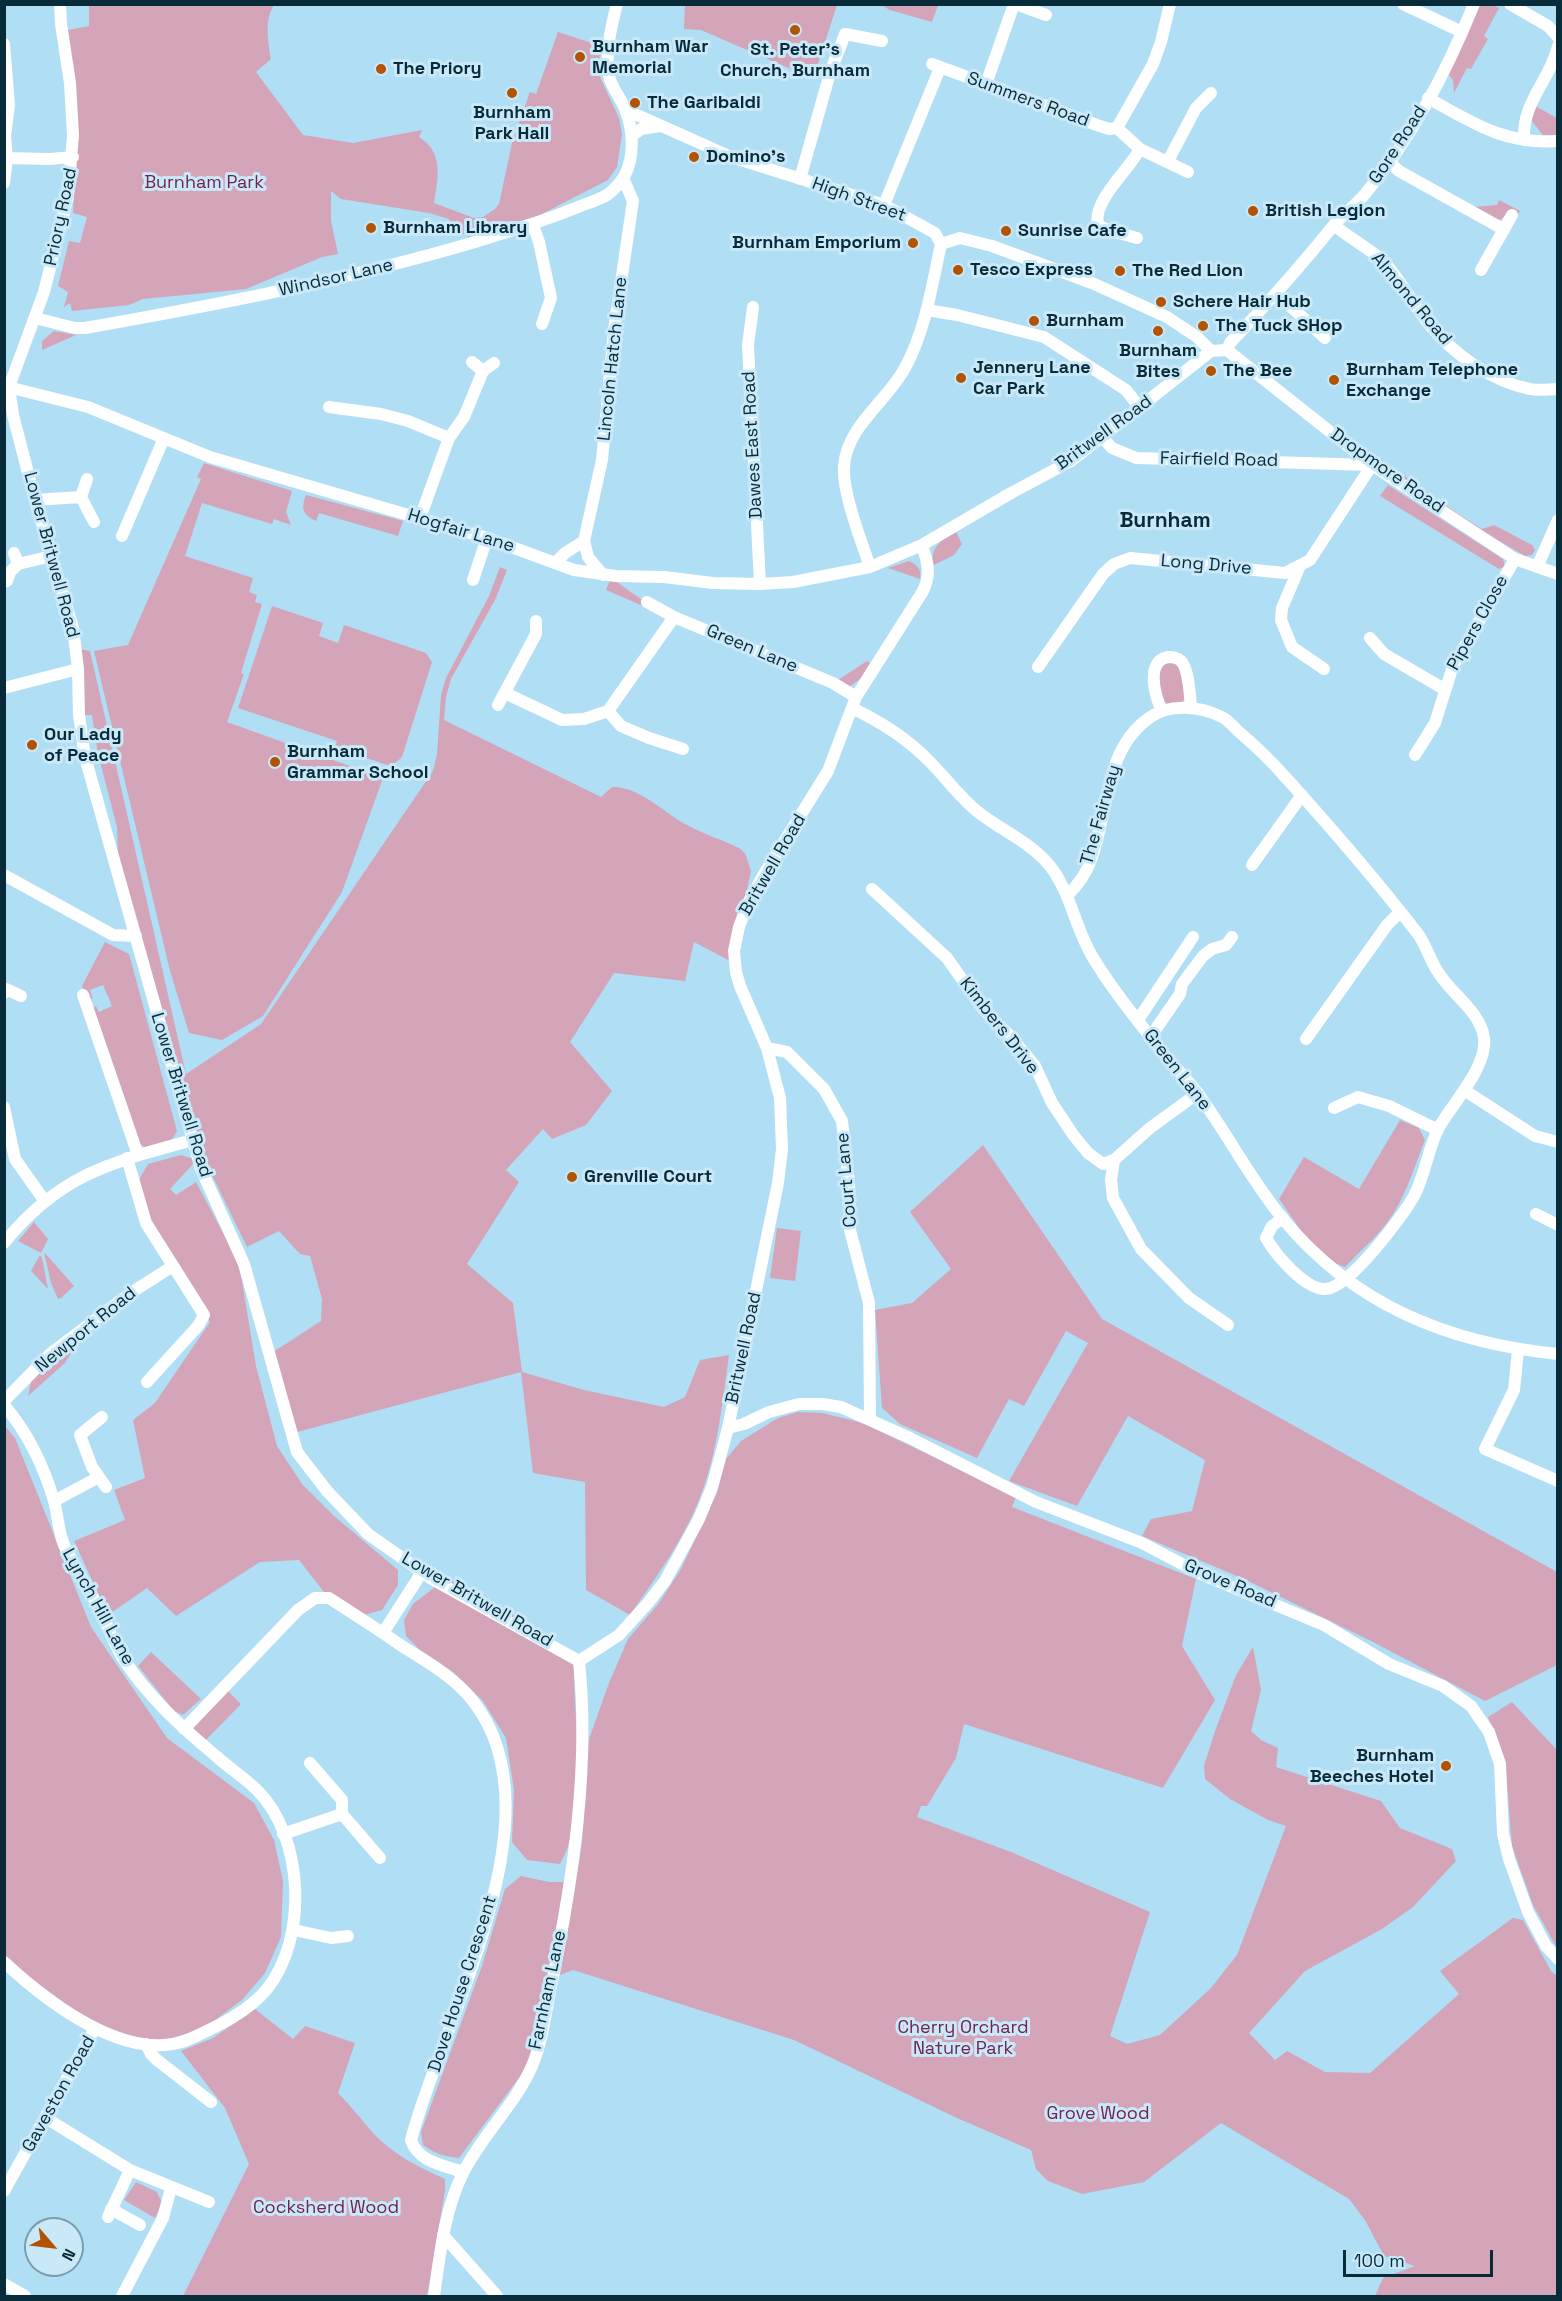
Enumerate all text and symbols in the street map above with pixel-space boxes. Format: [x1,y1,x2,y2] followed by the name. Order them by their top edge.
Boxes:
[788,23,802,37] marker: St. Peter's Church, Burnham
[592,36,708,78] place label: Burnham War Memorial
[720,39,870,82] place label: St. Peter's Church, Burnham
[573,50,587,64] marker: Burnham War Memorial
[393,58,482,80] place label: The Priory
[374,62,388,76] marker: The Priory
[964,68,1092,132] street label: Summers Road
[505,86,519,100] marker: Burnham Park Hall
[647,92,761,114] place label: The Garibaldi
[628,96,642,110] marker: The Garibaldi
[473,102,551,144] place label: Burnham Park Hall
[1365,102,1431,188] street label: Gore Road
[706,146,785,168] place label: Domino's
[687,150,701,164] marker: Domino's
[40,166,82,268] street label: Priory Road
[144,172,264,194] park label: Burnham Park
[809,173,909,227] street label: High Street
[1265,200,1385,222] place label: British Legion
[1246,204,1260,218] marker: British Legion
[383,217,527,239] place label: Burnham Library
[1018,220,1127,242] place label: Sunrise Cafe
[364,221,378,235] marker: Burnham Library
[999,224,1013,238] marker: Sunrise Cafe
[732,232,901,254] place label: Burnham Emporium
[906,236,920,250] marker: Burnham Emporium
[1366,248,1456,350] street label: Almond Road
[277,254,395,302] street label: Windsor Lane
[970,259,1093,281] place label: Tesco Express
[1132,260,1243,282] place label: The Red Lion
[951,263,965,277] marker: Tesco Express
[1113,264,1127,278] marker: The Red Lion
[594,276,632,442] street label: Lincoln Hatch Lane
[1173,291,1311,313] place label: Schere Hair Hub
[1154,295,1168,309] marker: Schere Hair Hub
[1046,310,1124,332] place label: Burnham
[1027,314,1041,328] marker: Burnham
[1215,315,1342,337] place label: The Tuck SHop
[1196,319,1210,333] marker: The Tuck SHop
[1151,324,1165,338] marker: Burnham Bites
[1119,340,1197,382] place label: Burnham Bites
[973,357,1091,400] place label: Jennery Lane Car Park
[1346,359,1518,401] place label: Burnham Telephone Exchange
[1223,360,1292,382] place label: The Bee
[1204,364,1218,378] marker: The Bee
[738,371,768,519] street label: Dawes East Road
[954,371,968,385] marker: Jennery Lane Car Park
[1327,373,1341,387] marker: Burnham Telephone Exchange
[1052,391,1156,475] street label: Britwell Road
[1326,424,1448,518] street label: Dropmore Road
[1160,448,1278,472] street label: Fairfield Road
[18,470,84,640] street label: Lower Britwell Road
[405,505,517,557] street label: Hogfair Lane
[1119,508,1211,534] district label: Burnham
[1160,550,1252,580] street label: Long Drive
[1443,572,1513,674] street label: Pipers Close
[703,620,801,678] street label: Green Lane
[44,724,122,766] place label: Our Lady of Peace
[25,738,39,752] marker: Our Lady of Peace
[287,741,428,783] place label: Burnham Grammar School
[268,755,282,769] marker: Burnham Grammar School
[1076,762,1126,868] street label: The Fairway
[735,810,811,920] street label: Britwell Road
[954,973,1044,1079] street label: Kimbers Drive
[146,1010,216,1180] street label: Lower Britwell Road
[1139,1025,1215,1115] street label: Green Lane
[832,1132,862,1228] street label: Court Lane
[584,1166,712,1188] place label: Grenville Court
[565,1170,579,1184] marker: Grenville Court
[31,1283,141,1377] street label: Newport Road
[722,1290,766,1406] street label: Britwell Road
[57,1545,139,1669] street label: Lynch Hill Lane
[398,1548,556,1652] street label: Lower Britwell Road
[1181,1555,1279,1613] street label: Grove Road
[1310,1745,1434,1788] place label: Burnham Beeches Hotel
[1439,1759,1453,1773] marker: Burnham Beeches Hotel
[424,1893,502,2075] street label: Dove House Crescent
[525,1929,571,2051] street label: Farnham Lane
[897,2017,1029,2060] park label: Cherry Orchard Nature Park
[18,2032,100,2156] street label: Gaveston Road
[1046,2103,1150,2125] park label: Grove Wood
[253,2197,399,2219] park label: Cocksherd Wood
[24,2217,84,2277] north arrow
[1346,2238,1496,2276] scale bar
[57,2245,80,2264] text: N
[1354,2249,1405,2272] text: 100 m

